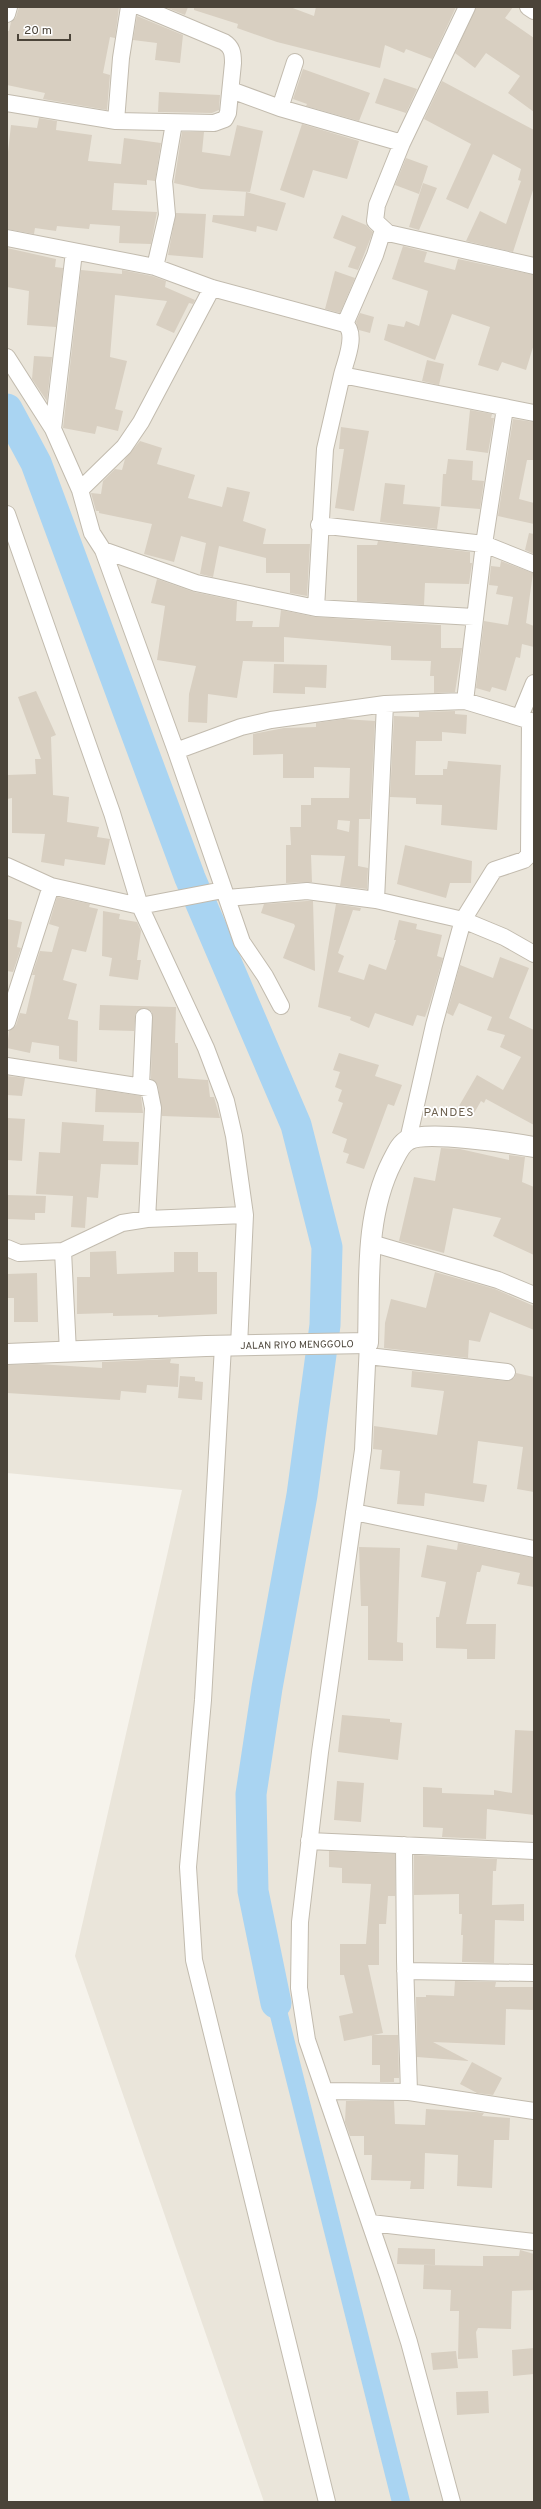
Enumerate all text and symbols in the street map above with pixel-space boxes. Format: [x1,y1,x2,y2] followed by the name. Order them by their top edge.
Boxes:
[18,16,70,42] scale bar
[24,23,52,39] text: 20 m
[423,1105,475,1121] district label: PANDES
[240,1338,354,1353] street label: JALAN RIYO MENGGOLO

